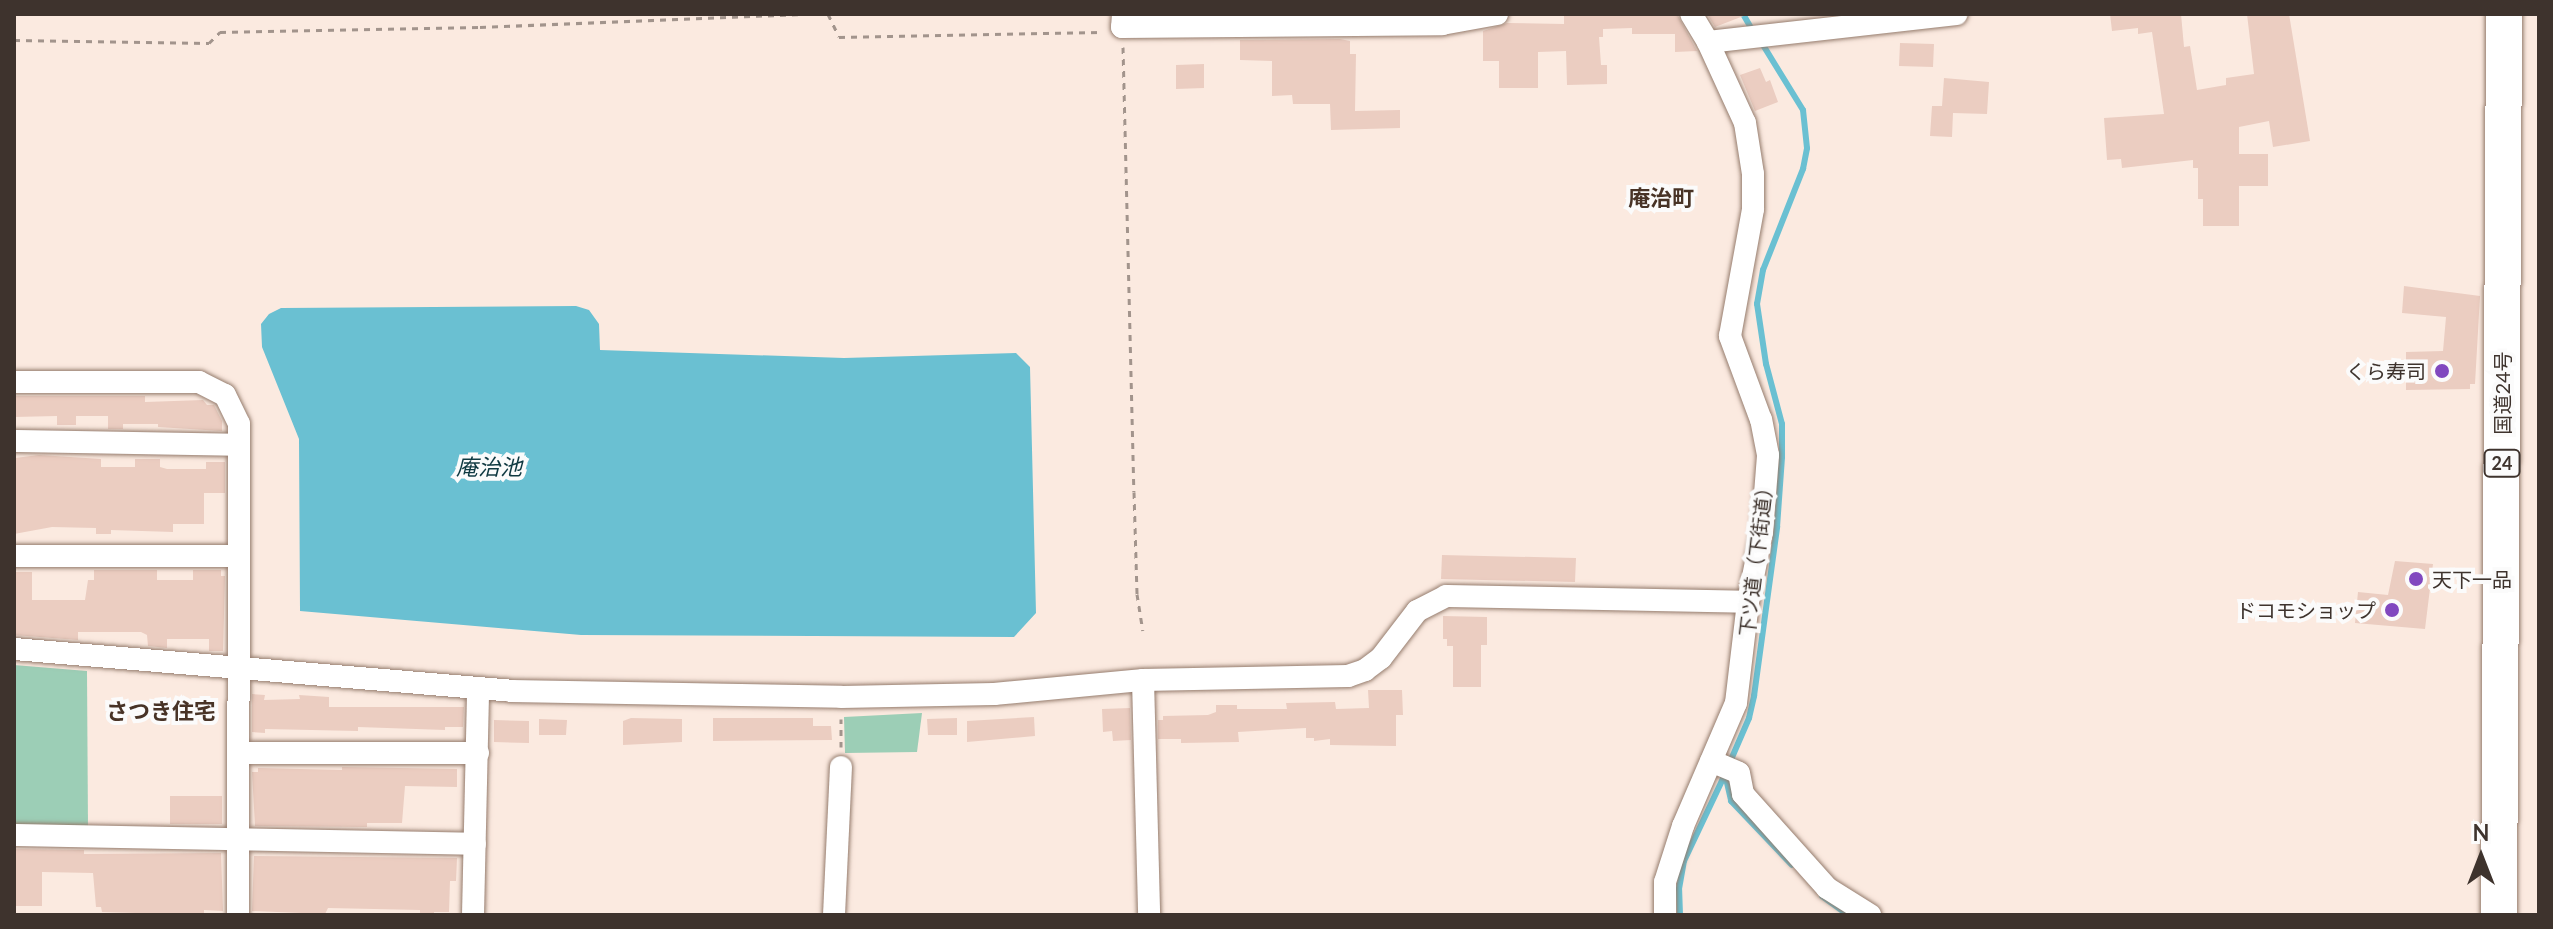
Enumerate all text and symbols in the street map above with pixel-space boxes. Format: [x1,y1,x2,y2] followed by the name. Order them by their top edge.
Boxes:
[1628,185,1694,211] district label: 庵治町
[2490,351,2514,435] street label: 国道24号
[2346,359,2426,383] place label: くら寿司
[2433,362,2451,380] marker: くら寿司
[2482,449,2522,477] road number: 24
[456,454,522,480] water label: 庵治池
[1734,476,1778,638] street label: 下ツ道（下街道）
[2432,567,2512,591] place label: 天下一品
[2407,570,2425,588] marker: 天下一品
[2236,598,2376,622] place label: ドコモショップ
[2383,601,2401,619] marker: ドコモショップ
[106,698,216,724] district label: さつき住宅
[2441,817,2521,897] north arrow
[2473,819,2489,846] text: N

